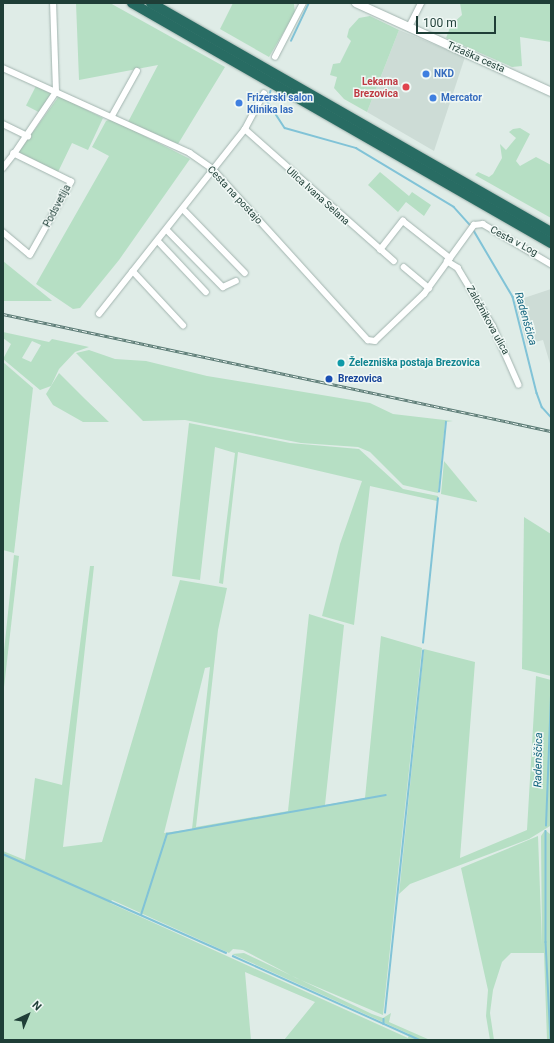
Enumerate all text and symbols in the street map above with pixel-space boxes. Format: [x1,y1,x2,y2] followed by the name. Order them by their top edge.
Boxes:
[418,8,498,34] scale bar
[423,16,457,30] text: 100 m
[445,39,507,75] street label: Tržaška cesta
[434,68,454,80] place label: NKD
[421,69,431,79] marker: NKD
[354,75,398,98] place label: Lekarna Brezovica
[401,82,411,92] marker: Lekarna Brezovica
[247,91,313,114] place label: Frizerski salon Klinika las
[441,92,482,104] place label: Mercator
[428,93,438,103] marker: Mercator
[234,98,244,108] marker: Frizerski salon Klinika las
[205,164,265,226] street label: Cesta na postajo
[284,164,352,228] street label: Ulica Ivana Selana
[41,183,73,229] street label: Podsvetija
[488,223,540,259] street label: Cesta v Log
[464,283,512,357] street label: Založnikova ulica
[511,291,539,347] water label: Radenščica
[349,357,480,369] place label: Železniška postaja Brezovica
[336,358,346,368] marker: Železniška postaja Brezovica
[323,373,335,385] marker: Brezovica
[338,373,382,385] place label: Brezovica
[532,732,546,788] water label: Radenščica
[8,995,48,1035] north arrow
[29,999,44,1013] text: N

